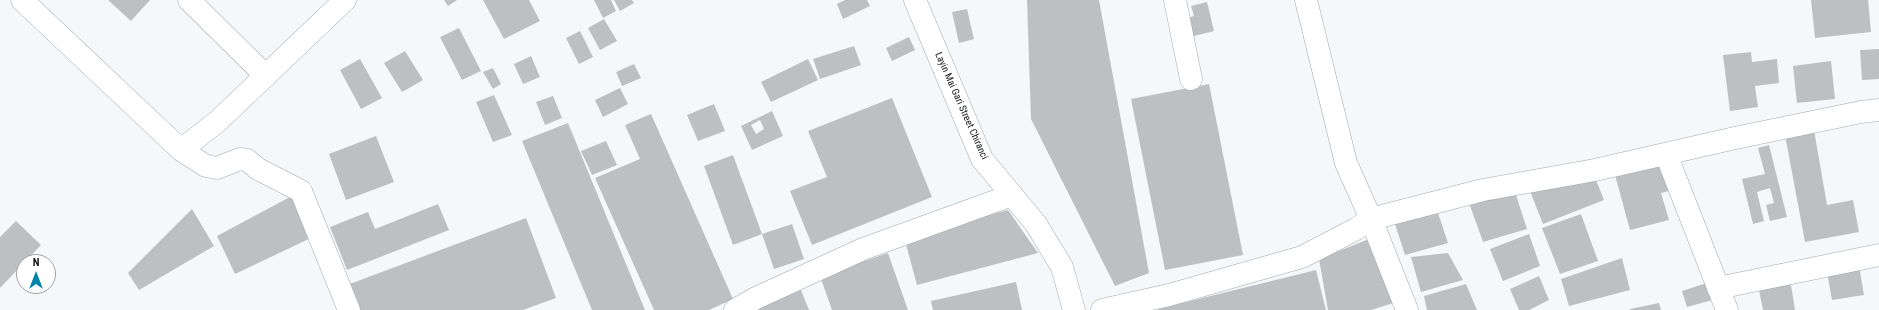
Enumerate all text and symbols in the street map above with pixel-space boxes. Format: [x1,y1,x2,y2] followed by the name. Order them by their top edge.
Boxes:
[932,50,990,162] street label: Layin Mai Gari Street Chiranci
[16,254,56,294] north arrow
[33,256,39,269] text: N

